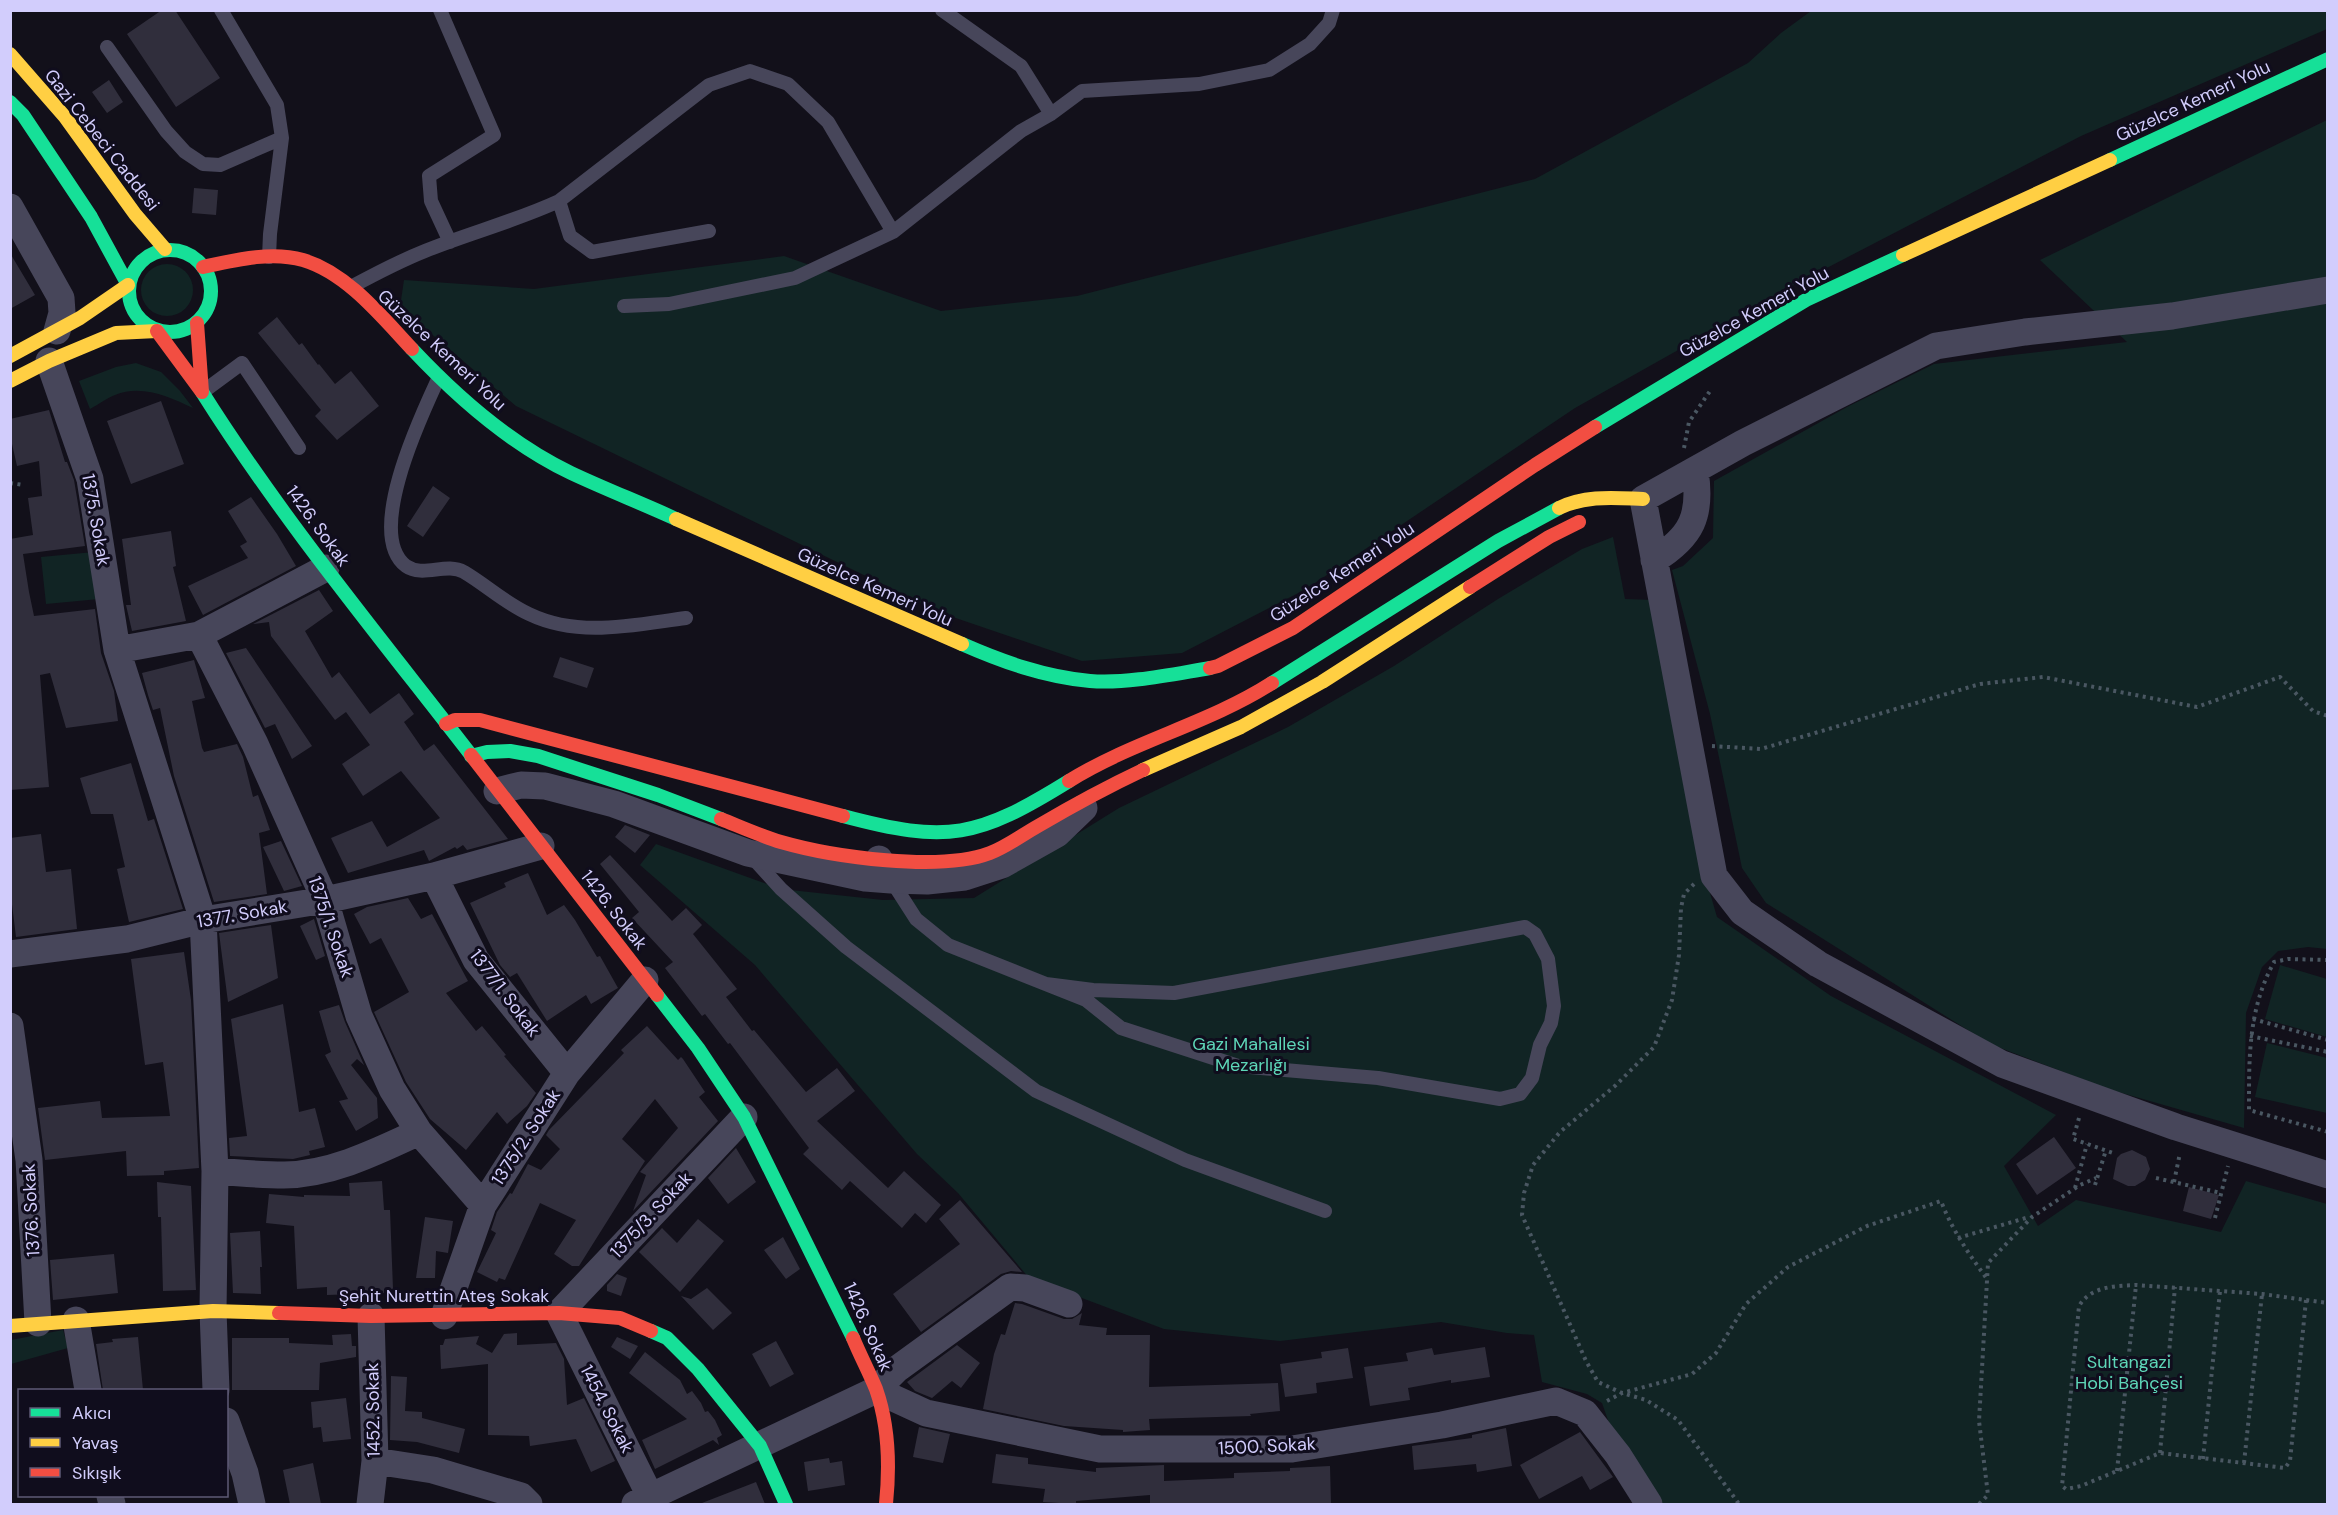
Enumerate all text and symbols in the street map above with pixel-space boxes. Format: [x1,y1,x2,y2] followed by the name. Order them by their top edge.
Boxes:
[2112,55,2274,147] street label: Güzelce Kemeri Yolu
[39,64,165,216] street label: Gazi Cebeci Caddesi
[1675,261,1833,363] street label: Güzelce Kemeri Yolu
[372,284,512,416] street label: Güzelce Kemeri Yolu
[76,472,116,568] street label: 1375. Sokak
[280,481,356,571] street label: 1426. Sokak
[1265,516,1419,628] street label: Güzelce Kemeri Yolu
[793,542,957,632] street label: Güzelce Kemeri Yolu
[575,865,653,955] street label: 1426. Sokak
[302,873,360,981] street label: 1375/1. Sokak
[195,894,289,934] street label: 1377. Sokak
[464,944,546,1042] street label: 1377/1. Sokak
[1192,1032,1310,1077] park label: Gazi Mahallesi Mezarlığı
[486,1084,566,1190] street label: 1375/2. Sokak
[17,1163,45,1257] street label: 1376. Sokak
[605,1167,697,1263] street label: 1375/3. Sokak
[838,1279,898,1375] street label: 1426. Sokak
[339,1284,549,1308] street label: Şehit Nurettin Ateş Sokak
[2075,1350,2183,1395] park label: Sultangazi Hobi Bahçesi
[575,1361,639,1457] street label: 1454. Sokak
[360,1362,386,1458] street label: 1452. Sokak
[18,1389,228,1497] legend
[72,1401,111,1425] text: Akıcı
[72,1431,118,1455] text: Yavaş
[1218,1431,1316,1461] street label: 1500. Sokak
[72,1461,122,1485] text: Sıkışık

